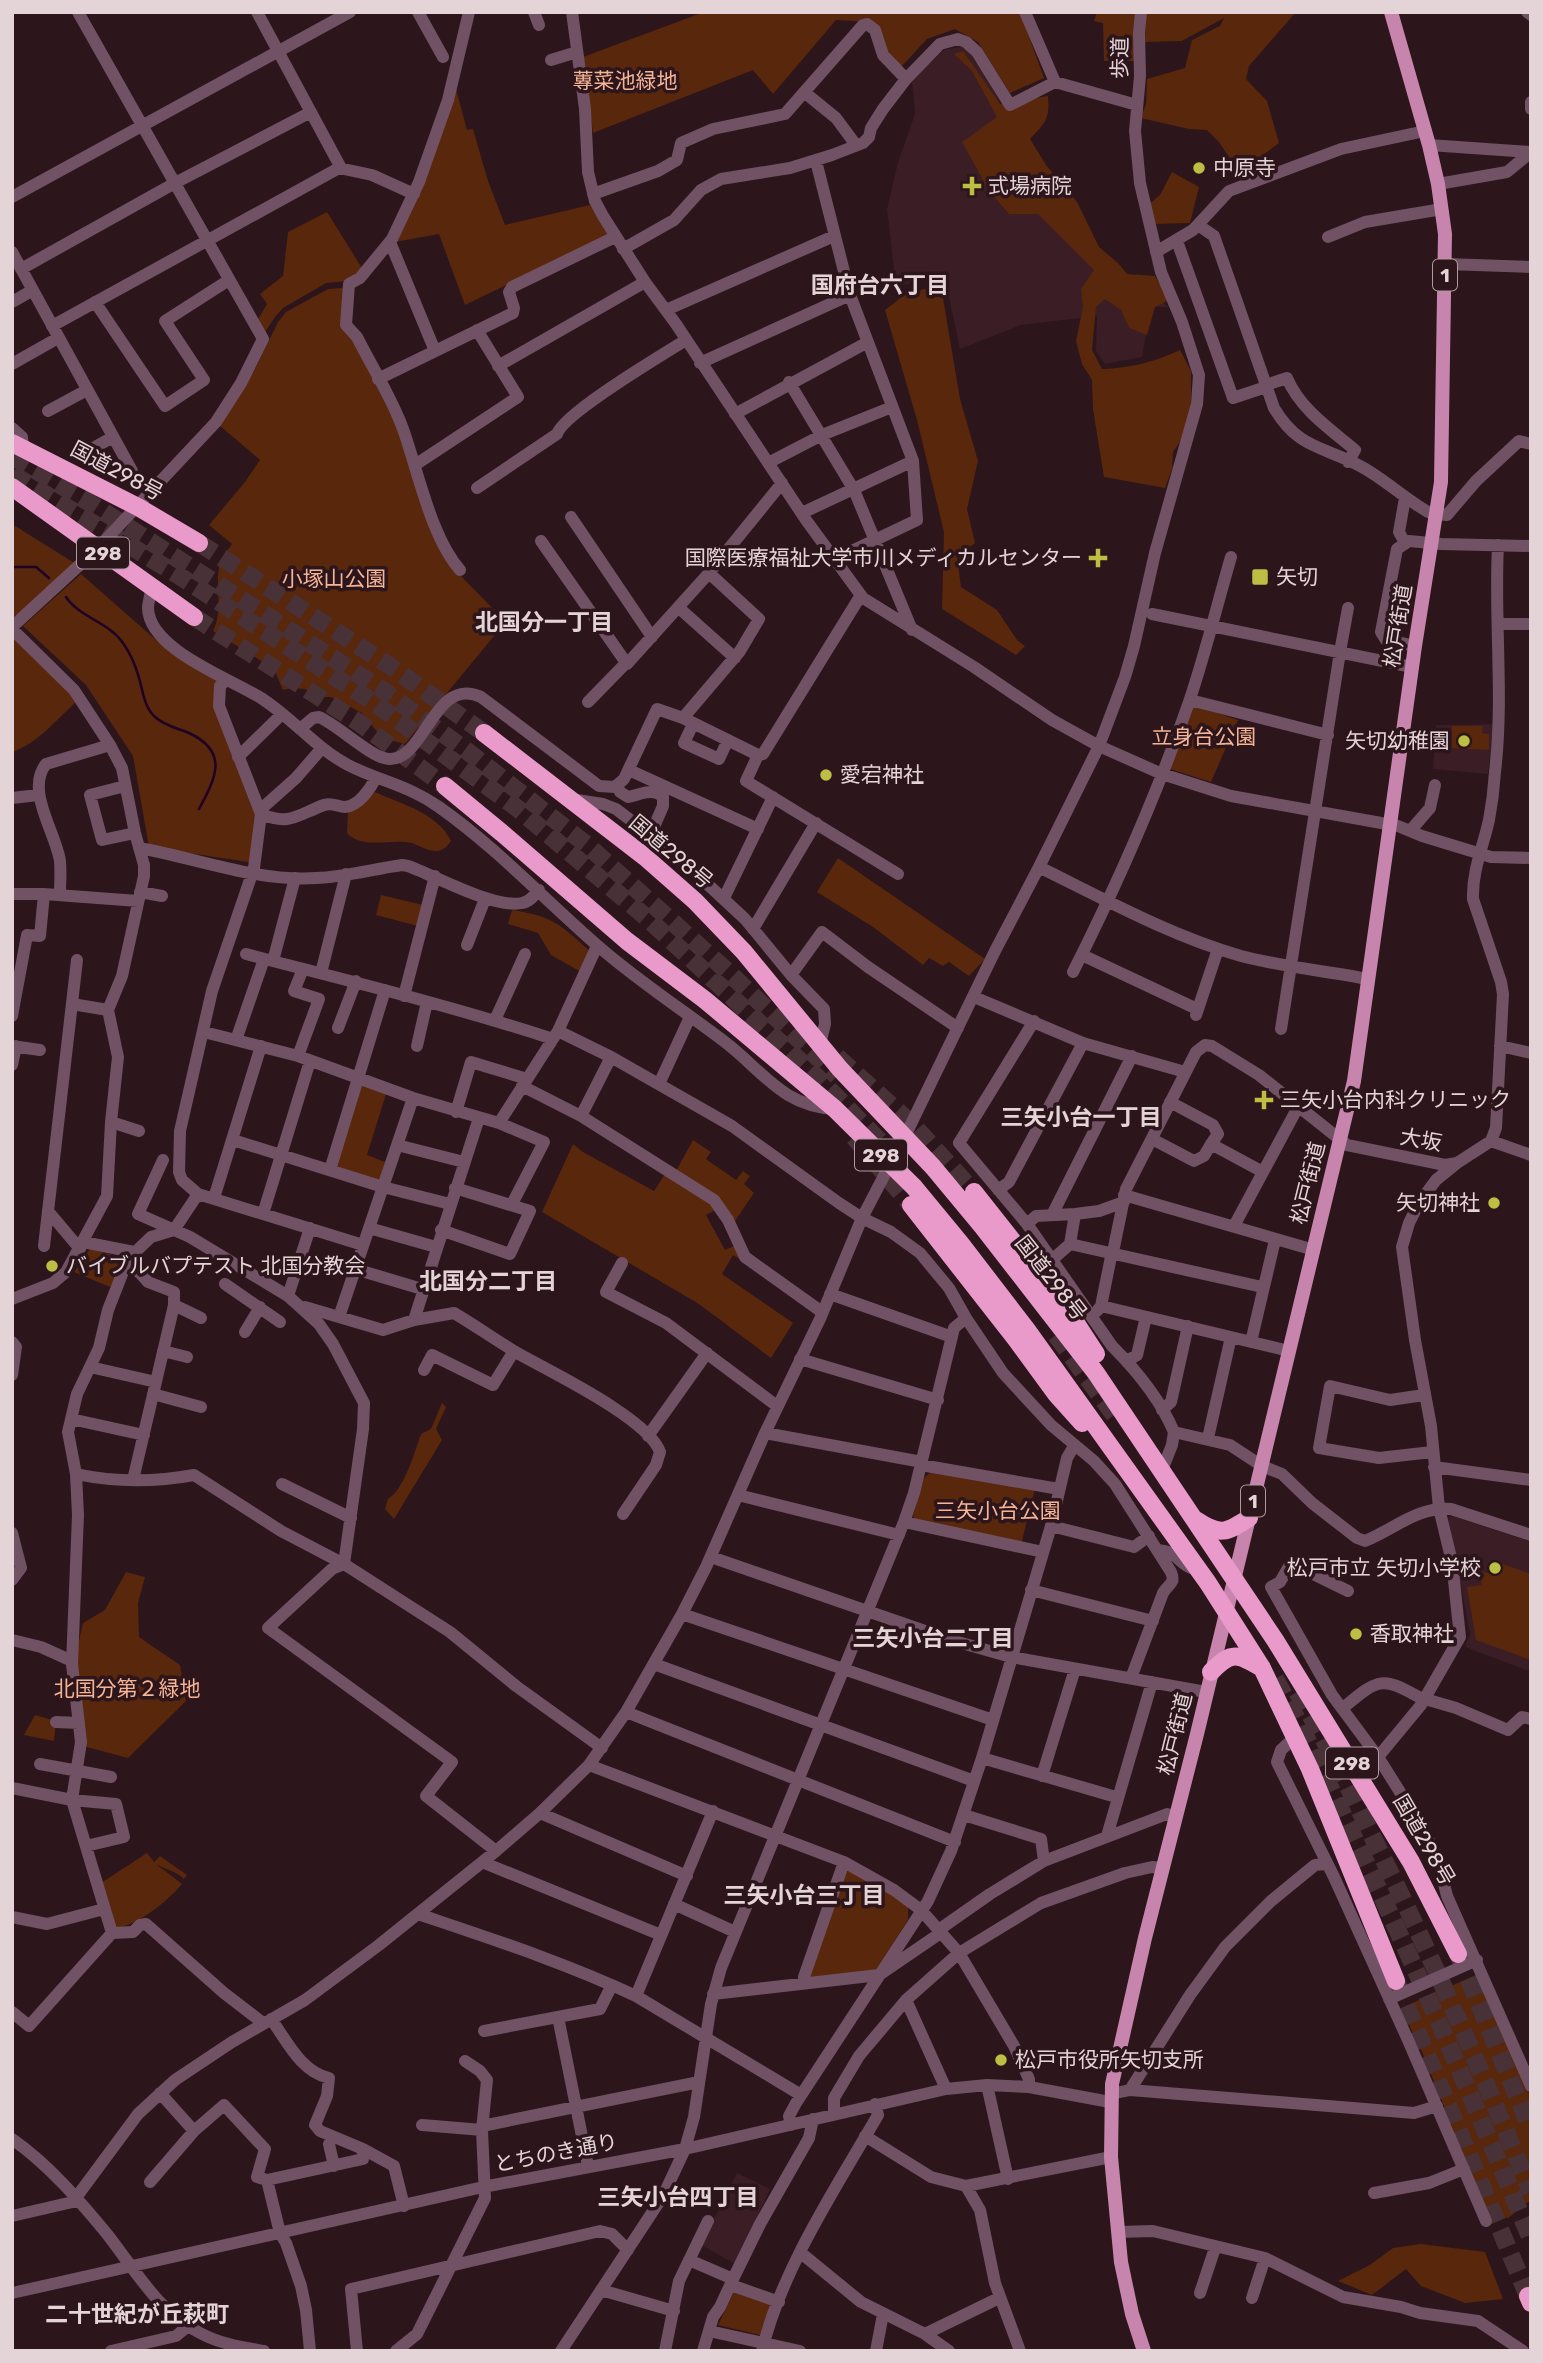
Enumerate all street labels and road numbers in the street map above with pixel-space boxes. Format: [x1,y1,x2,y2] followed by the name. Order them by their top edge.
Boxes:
[1107,37,1132,79] street label: 歩道
[1433,260,1457,290] road number: 1
[67,436,168,505] street label: 国道298号
[77,538,129,568] road number: 298
[1379,582,1416,669] street label: 松戸街道
[625,810,718,894] street label: 国道298号
[1398,1124,1444,1155] street label: 大坂
[1285,1139,1330,1227] street label: 松戸街道
[855,1140,907,1170] road number: 298
[1010,1230,1092,1325] street label: 国道298号
[1241,1485,1265,1516] road number: 1
[1152,1690,1197,1778] street label: 松戸街道
[1326,1748,1378,1778] road number: 298
[1388,1790,1461,1890] street label: 国道298号
[492,2128,620,2177] street label: とちのき通り

